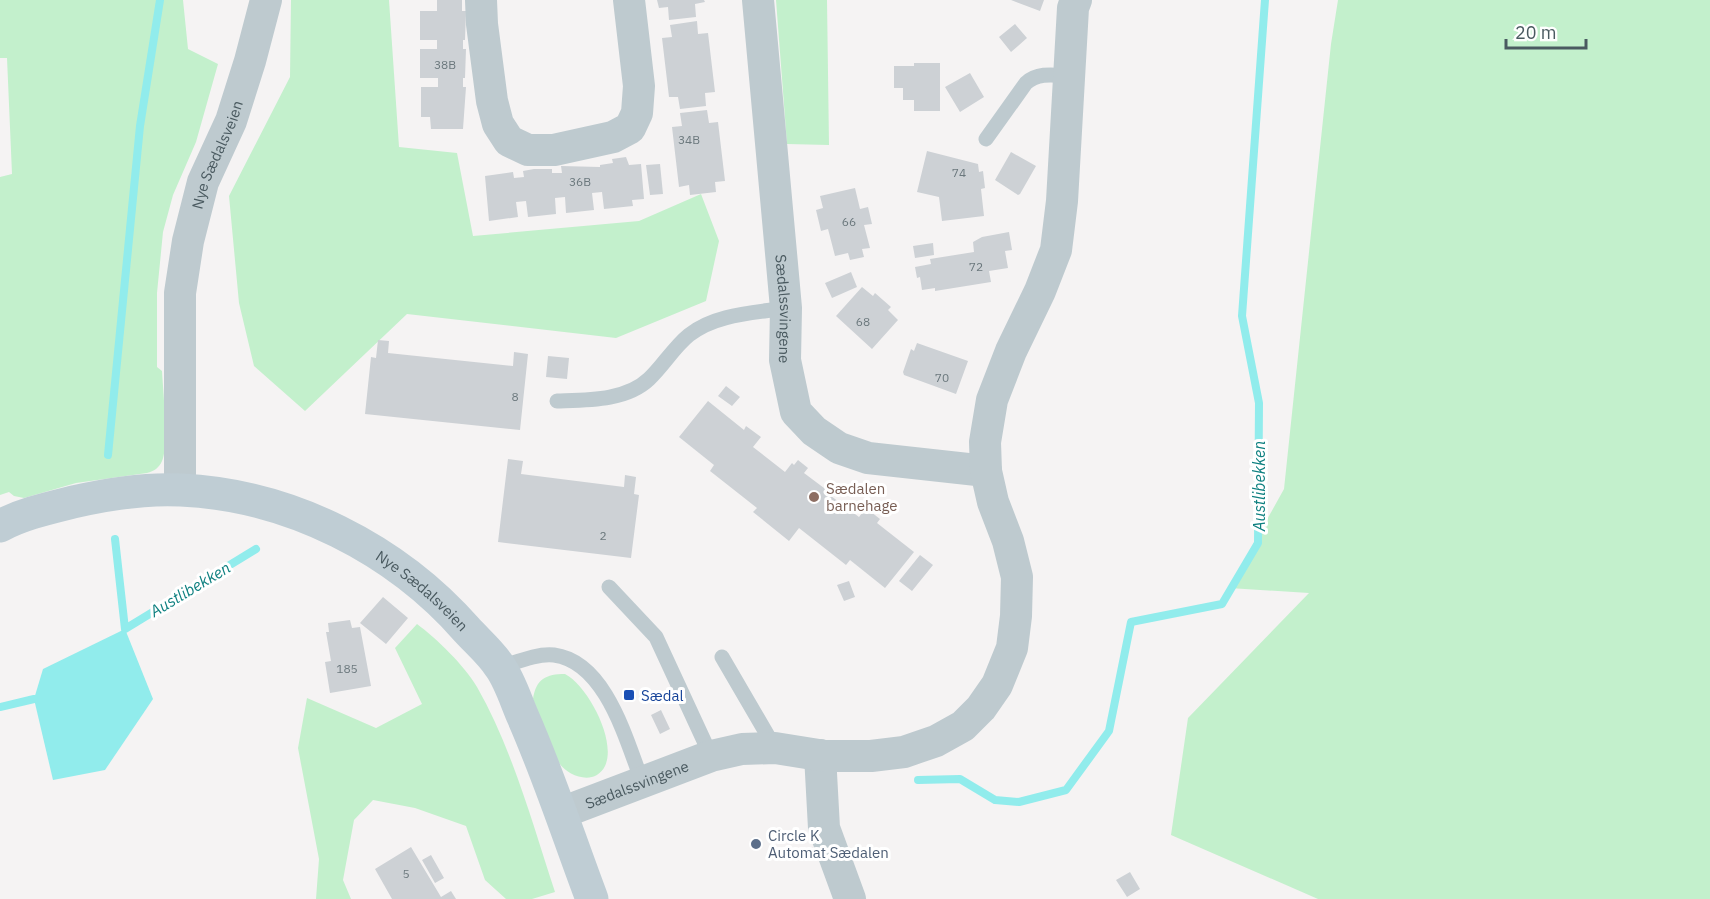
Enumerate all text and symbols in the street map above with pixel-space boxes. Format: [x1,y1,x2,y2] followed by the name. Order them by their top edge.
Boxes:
[1506,12,1586,50] scale bar
[1515,21,1557,44] text: 20 m
[434,57,456,72] house number: 38B
[187,98,246,211] street label: Nye Sædalsveien
[678,132,700,147] house number: 34B
[952,165,966,180] house number: 74
[569,174,591,189] house number: 36B
[842,214,856,229] house number: 66
[772,253,796,364] street label: Sædalssvingene
[969,259,983,274] house number: 72
[856,314,870,329] house number: 68
[935,370,949,385] house number: 70
[511,389,519,404] house number: 8
[1249,441,1269,532] water label: Austlibekken
[826,479,898,515] place label: Sædalen barnehage
[807,490,821,504] marker: Sædalen barnehage
[599,528,607,543] house number: 2
[373,546,473,635] street label: Nye Sædalsveien
[145,557,234,621] water label: Austlibekken
[336,661,358,676] house number: 185
[641,686,683,705] place label: Sædal
[622,688,636,702] marker: Sædal
[582,756,691,813] street label: Sædalssvingene
[768,826,889,862] place label: Circle K Automat Sædalen
[749,837,763,851] marker: Circle K Automat Sædalen
[402,866,410,881] house number: 5

